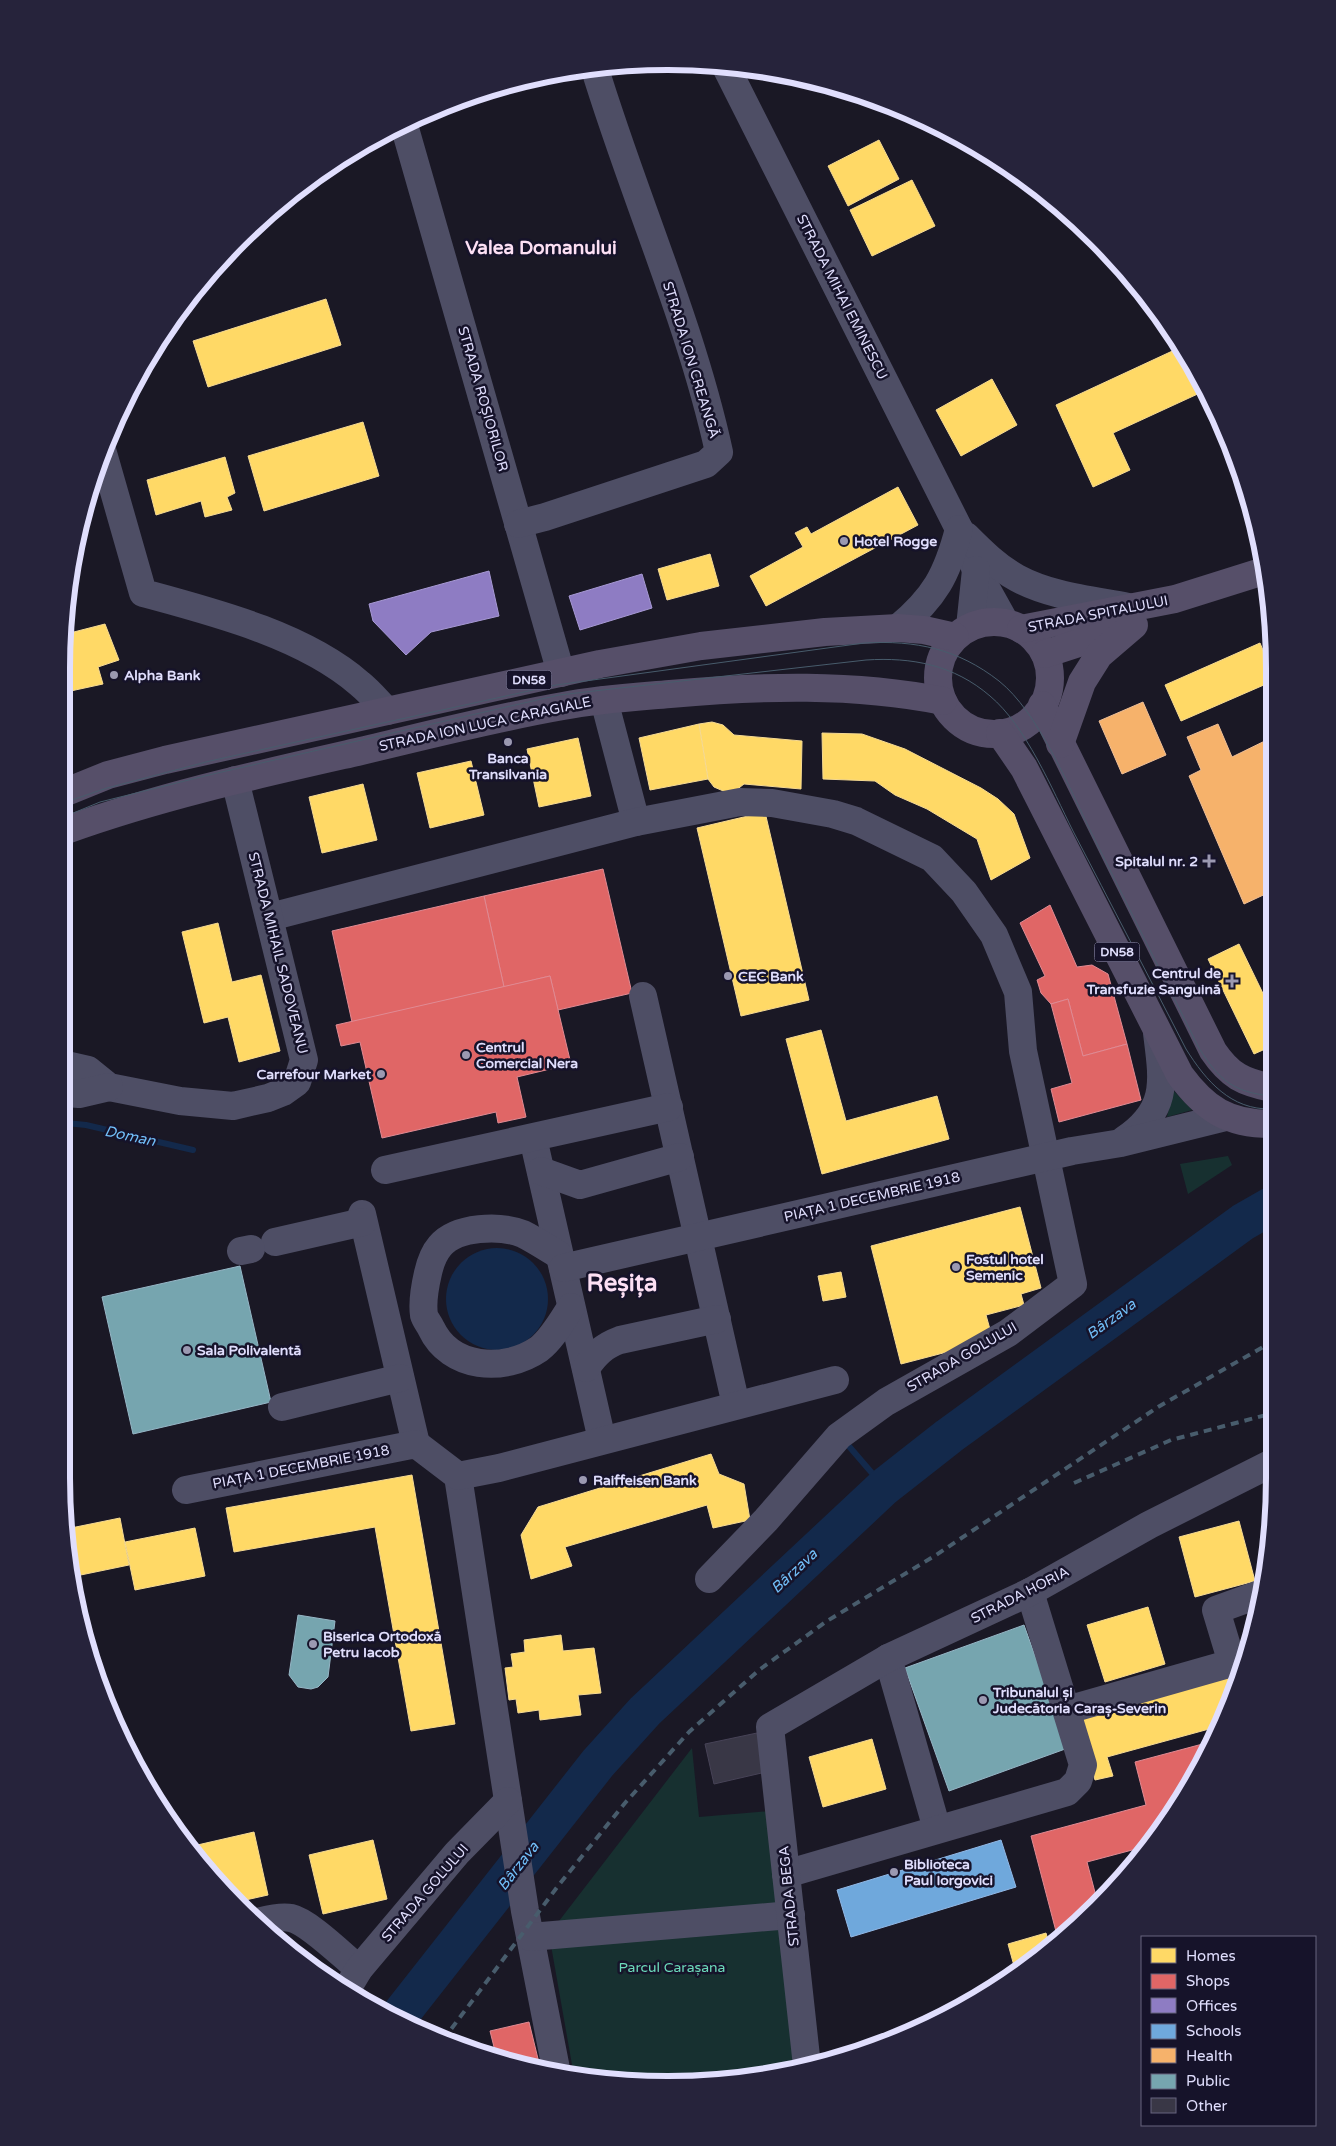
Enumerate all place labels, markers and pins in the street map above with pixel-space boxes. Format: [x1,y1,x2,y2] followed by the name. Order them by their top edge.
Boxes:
[854,533,937,550] place label: Hotel Rogge
[838,535,850,547] marker: Hotel Rogge
[124,667,201,684] place label: Alpha Bank
[108,669,120,681] marker: Alpha Bank
[502,736,514,748] marker: Banca Transilvania
[468,750,547,783] place label: Banca Transilvania
[1115,853,1198,870] place label: Spitalul nr. 2
[1202,854,1216,868] marker: Spitalul nr. 2
[1086,965,1221,998] place label: Centrul de Transfuzie Sanguină
[738,968,804,985] place label: CEC Bank
[722,970,734,982] marker: CEC Bank
[1225,974,1239,988] marker: Centrul de Transfuzie Sanguină
[476,1039,578,1072] place label: Centrul Comercial Nera
[460,1049,472,1061] marker: Centrul Comercial Nera
[256,1066,372,1083] place label: Carrefour Market
[375,1068,387,1080] marker: Carrefour Market
[966,1251,1044,1284] place label: Fostul hotel Semenic
[950,1261,962,1273] marker: Fostul hotel Semenic
[197,1342,302,1359] place label: Sala Polivalentă
[181,1344,193,1356] marker: Sala Polivalentă
[593,1472,697,1489] place label: Raiffeisen Bank
[577,1474,589,1486] marker: Raiffeisen Bank
[323,1628,442,1661] place label: Biserica Ortodoxă Petru Iacob
[307,1638,319,1650] marker: Biserica Ortodoxă Petru Iacob
[992,1684,1166,1717] place label: Tribunalul și Judecătoria Caraș-Severin
[977,1694,989,1706] marker: Tribunalul și Judecătoria Caraș-Severin
[904,1856,993,1889] place label: Biblioteca Paul Iorgovici
[888,1866,900,1878] marker: Biblioteca Paul Iorgovici

